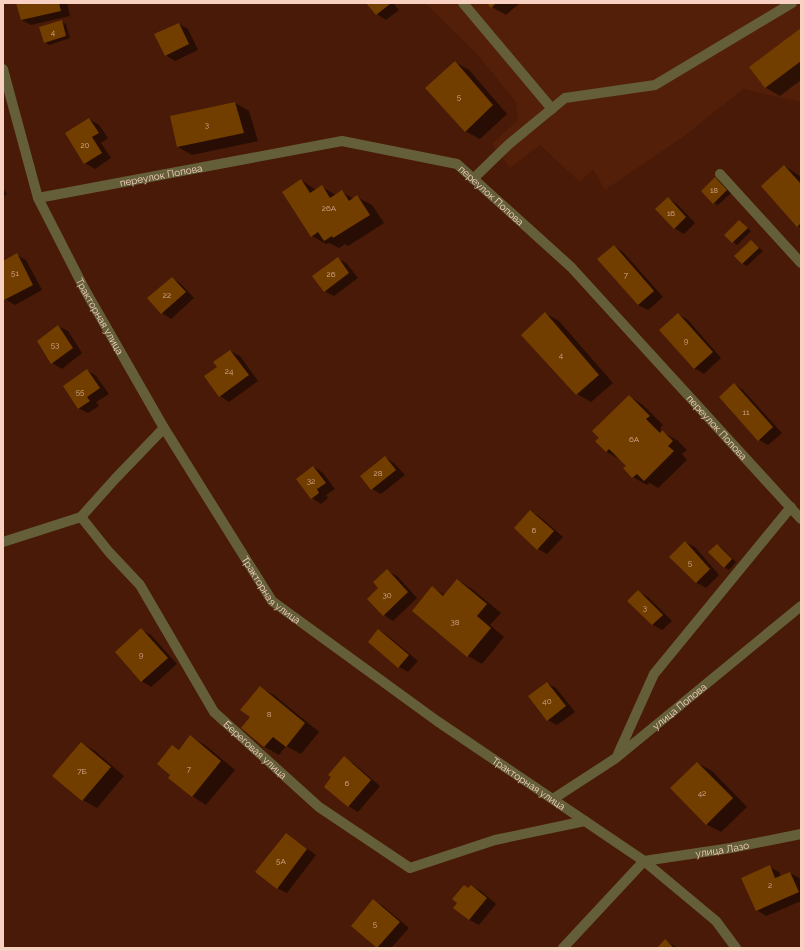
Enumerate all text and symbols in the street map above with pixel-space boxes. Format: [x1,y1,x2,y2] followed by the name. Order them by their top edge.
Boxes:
[51,27,56,37] house number: 4
[457,92,462,102] house number: 5
[205,120,209,130] house number: 3
[80,140,90,150] house number: 20
[119,162,203,188] street label: переулок Попова
[457,163,526,227] street label: переулок Попова
[710,185,718,195] house number: 18
[322,203,337,213] house number: 26А
[667,208,675,218] house number: 16
[11,268,19,278] house number: 51
[327,269,336,279] house number: 26
[624,270,629,280] house number: 7
[74,276,126,356] street label: Тракторная улица
[163,290,171,300] house number: 22
[684,336,689,346] house number: 9
[51,340,59,350] house number: 53
[559,350,564,360] house number: 4
[225,366,234,376] house number: 24
[76,387,85,397] house number: 55
[685,392,749,462] street label: переулок Попова
[743,407,750,417] house number: 11
[629,434,640,444] house number: 6А
[374,468,383,478] house number: 28
[307,476,315,486] house number: 32
[532,525,537,535] house number: 6
[240,554,303,626] street label: Тракторная улица
[688,558,693,568] house number: 5
[382,590,392,600] house number: 30
[643,603,647,613] house number: 3
[450,617,460,627] house number: 38
[139,650,144,660] house number: 9
[650,681,708,731] street label: улица Попова
[542,696,552,706] house number: 40
[267,709,272,719] house number: 8
[222,718,289,781] street label: Береговая улица
[490,755,568,812] street label: Тракторная улица
[187,764,192,774] house number: 7
[77,766,87,776] house number: 7Б
[345,778,350,788] house number: 6
[698,788,706,798] house number: 42
[695,839,750,859] street label: улица Лазо
[276,856,286,866] house number: 5А
[768,880,772,890] house number: 2
[373,919,378,929] house number: 5

